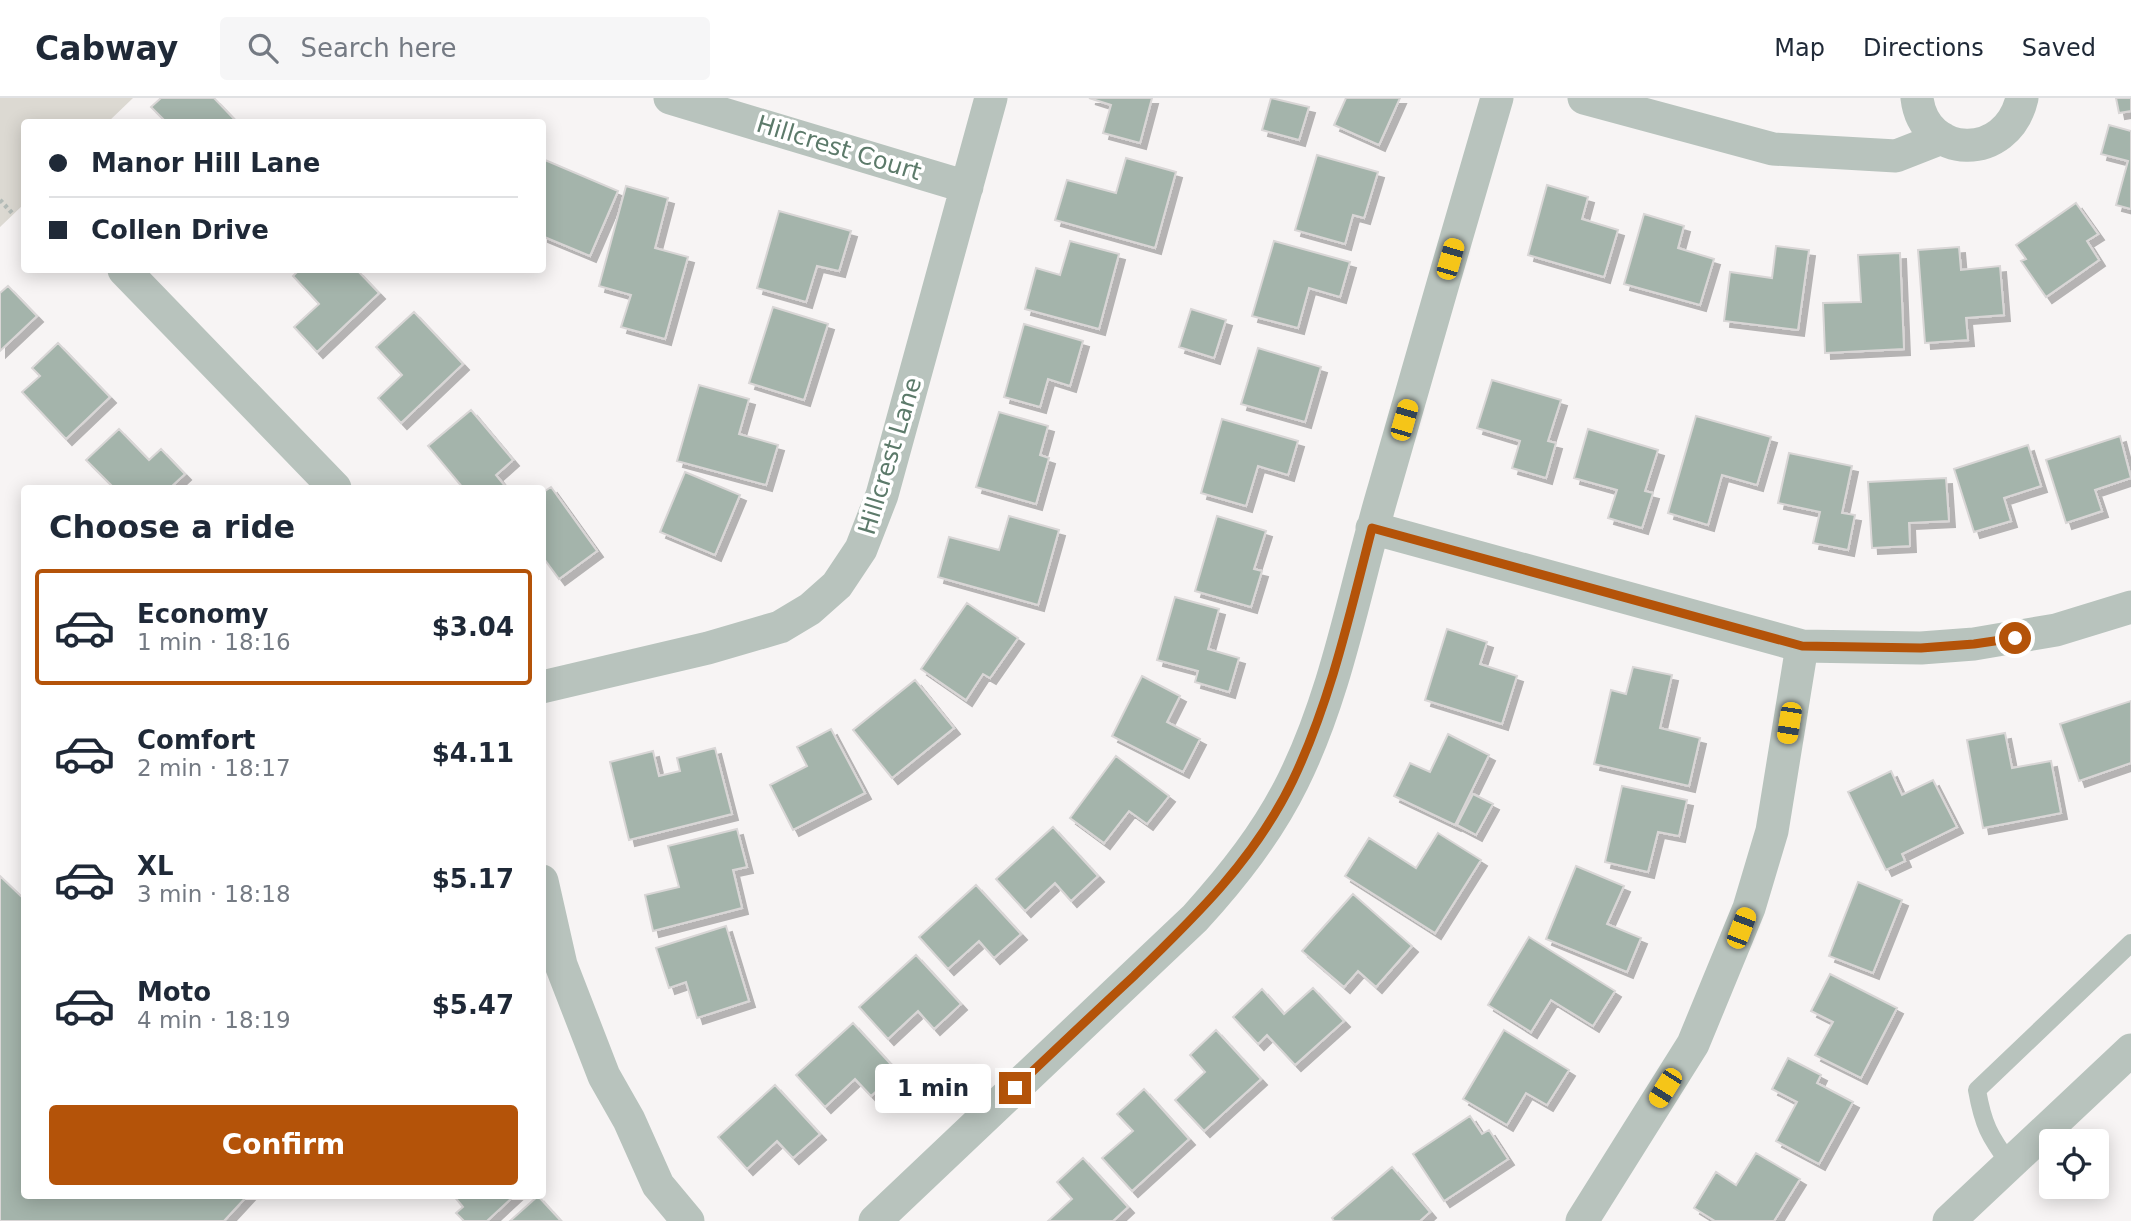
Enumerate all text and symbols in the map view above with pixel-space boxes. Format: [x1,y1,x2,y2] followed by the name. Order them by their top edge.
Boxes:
[220,17,710,80] search box
[35,29,178,68] text: Cabway
[244,29,282,67] icon: search
[300,33,457,63] text: Search here
[1774,34,1825,62] text: Map
[1863,34,1984,62] text: Directions
[2022,34,2096,62] text: Saved
[753,110,925,186] street label: Hillcrest Court
[91,148,320,178] text: Manor Hill Lane
[91,215,269,245] text: Collen Drive
[1435,236,1466,282] car
[853,374,927,538] street label: Hillcrest Lane
[1389,397,1420,443] car
[49,508,295,546] text: Choose a ride
[53,596,116,659] icon: car
[137,599,268,629] text: Economy
[432,612,514,642] text: $3.04
[1999,622,2031,654] route start
[137,629,291,655] text: 1 min · 18:16
[1776,701,1803,745] car
[53,722,116,785] icon: car
[137,725,255,755] text: Comfort
[432,738,514,768] text: $4.11
[137,755,291,781] text: 2 min · 18:17
[53,848,116,911] icon: car
[137,851,174,881] text: XL
[432,864,514,894] text: $5.17
[137,881,291,907] text: 3 min · 18:18
[1724,905,1759,951] car
[53,974,116,1037] icon: car
[137,977,211,1007] text: Moto
[432,990,514,1020] text: $5.47
[137,1007,291,1033] text: 4 min · 18:19
[875,1063,990,1112] callout: 1 min
[1645,1065,1686,1111] car
[999,1072,1031,1104] route end
[897,1075,969,1101] text: 1 min
[49,1105,518,1185] button: Confirm
[2039,1129,2109,1199] map controls
[2039,1129,2109,1199] button: locate

